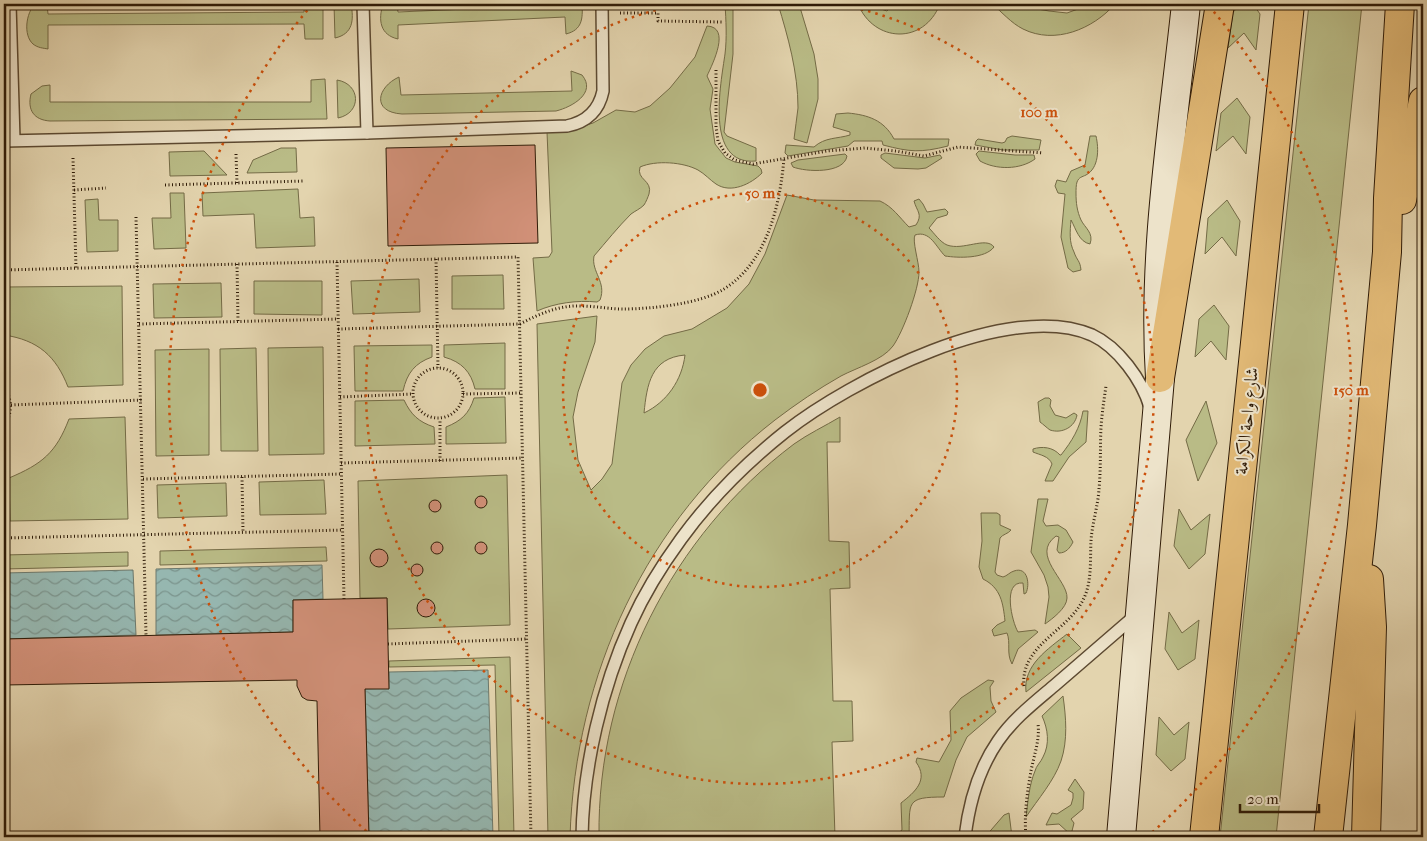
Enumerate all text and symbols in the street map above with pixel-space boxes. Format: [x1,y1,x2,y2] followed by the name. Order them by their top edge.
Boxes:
[1020,103,1058,121] text: 100 m
[745,184,776,202] text: 50 m
[1231,366,1267,476] street label: شارع واحة الكرامة
[751,381,769,399] centre of rings
[1333,381,1369,399] text: 150 m
[1240,781,1318,813] scale bar
[1247,790,1279,808] text: 20 m

